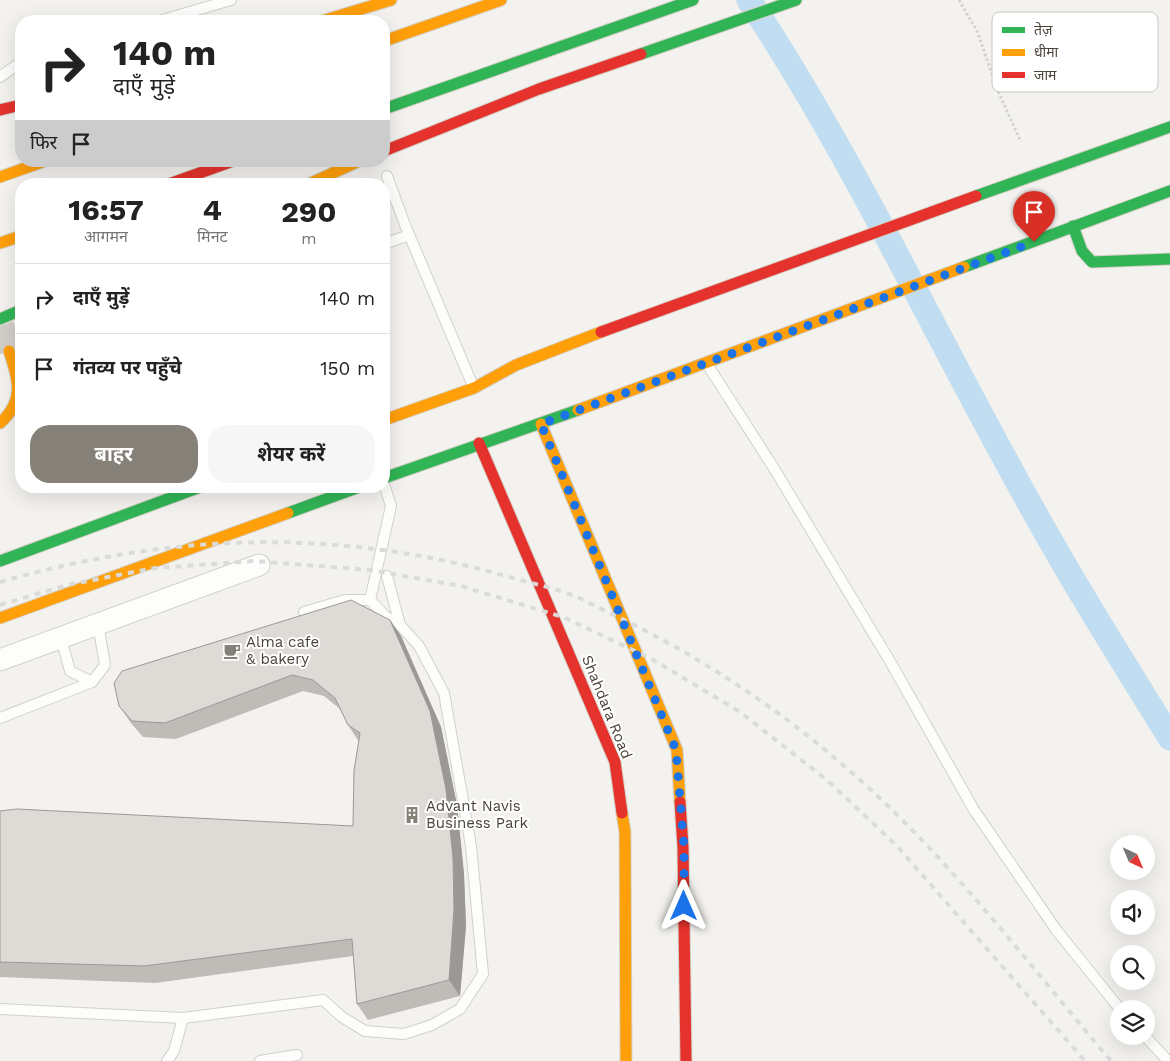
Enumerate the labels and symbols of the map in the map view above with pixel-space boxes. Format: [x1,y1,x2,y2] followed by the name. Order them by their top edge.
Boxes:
[992,12,1158,92] legend
[1034,21,1053,38] text: तेज़
[1034,44,1059,60] text: धीमा
[1034,67,1057,83] text: जाम
[1013,191,1055,242] pin
[246,633,319,668] place label: Alma cafe & bakery
[222,641,242,661] cafe icon: Alma cafe & bakery
[578,652,636,762] street label: Shahdara Road
[426,797,529,832] place label: Advant Navis Business Park
[402,805,422,825] building icon: Advant Navis Business Park
[1110,835,1155,880] north arrow
[657,879,709,931] position arrow

